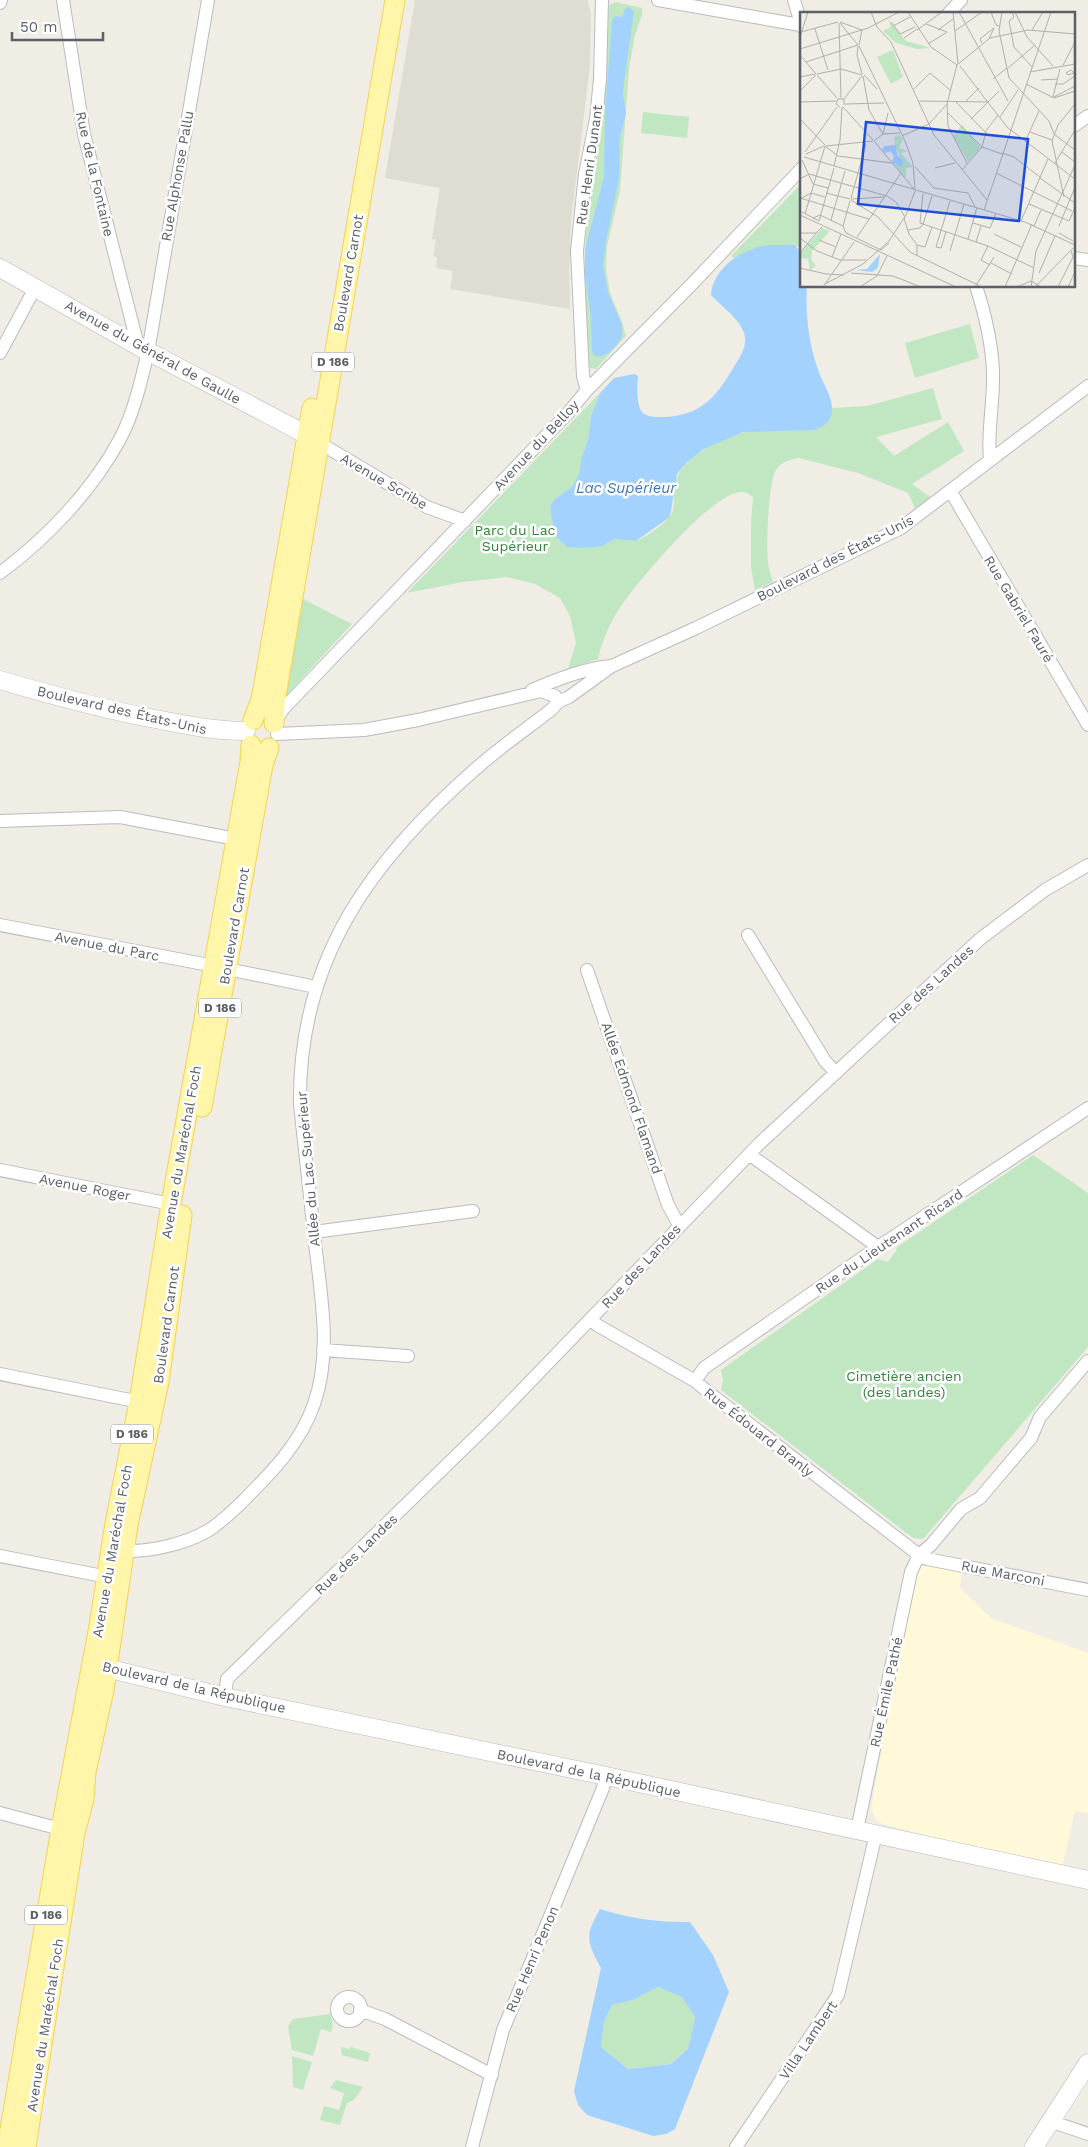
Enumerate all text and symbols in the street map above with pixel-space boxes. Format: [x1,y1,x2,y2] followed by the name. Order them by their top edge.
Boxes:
[12,10,104,42] scale bar
[800,12,1076,288] inset map
[20,18,57,36] text: 50 m
[573,104,605,226] street label: Rue Henri Dunant
[73,110,117,238] street label: Rue de la Fontaine
[158,110,196,242] street label: Rue Alphonse Pallu
[330,213,366,333] street label: Boulevard Carnot
[62,297,244,407] street label: Avenue du Général de Gaulle
[312,352,354,372] road number: D 186
[490,396,583,493] street label: Avenue du Belloy
[338,450,430,512] street label: Avenue Scribe
[576,479,677,497] water label: Lac Supérieur
[754,511,916,605] street label: Boulevard des États-Unis
[475,522,556,554] park label: Parc du Lac Supérieur
[981,553,1057,665] street label: Rue Gabriel Fauré
[36,683,208,737] street label: Boulevard des États-Unis
[216,866,252,986] street label: Boulevard Carnot
[53,928,161,964] street label: Avenue du Parc
[885,942,977,1026] street label: Rue des Landes
[199,998,241,1018] road number: D 186
[598,1020,666,1176] street label: Allée Edmond Flamand
[158,1064,204,1240] street label: Avenue du Maréchal Foch
[293,1090,323,1247] street label: Allée du Lac Supérieur
[38,1170,132,1204] street label: Avenue Roger
[812,1186,966,1296] street label: Rue du Lieutenant Ricard
[598,1221,684,1311] street label: Rue des Landes
[150,1265,182,1385] street label: Boulevard Carnot
[846,1368,962,1400] park label: Cimetière ancien (des landes)
[701,1384,818,1480] street label: Rue Édouard Branly
[111,1425,153,1444] road number: D 186
[89,1463,135,1639] street label: Avenue du Maréchal Foch
[311,1510,401,1598] street label: Rue des Landes
[960,1557,1046,1589] street label: Rue Marconi
[866,1635,906,1749] street label: Rue Émile Pathé
[101,1658,287,1716] street label: Boulevard de la République
[496,1746,682,1800] street label: Boulevard de la République
[502,1903,562,2015] street label: Rue Henri Penon
[25,1906,67,1924] road number: D 186
[23,1937,67,2113] street label: Avenue du Maréchal Foch
[776,1998,840,2082] street label: Villa Lambert

